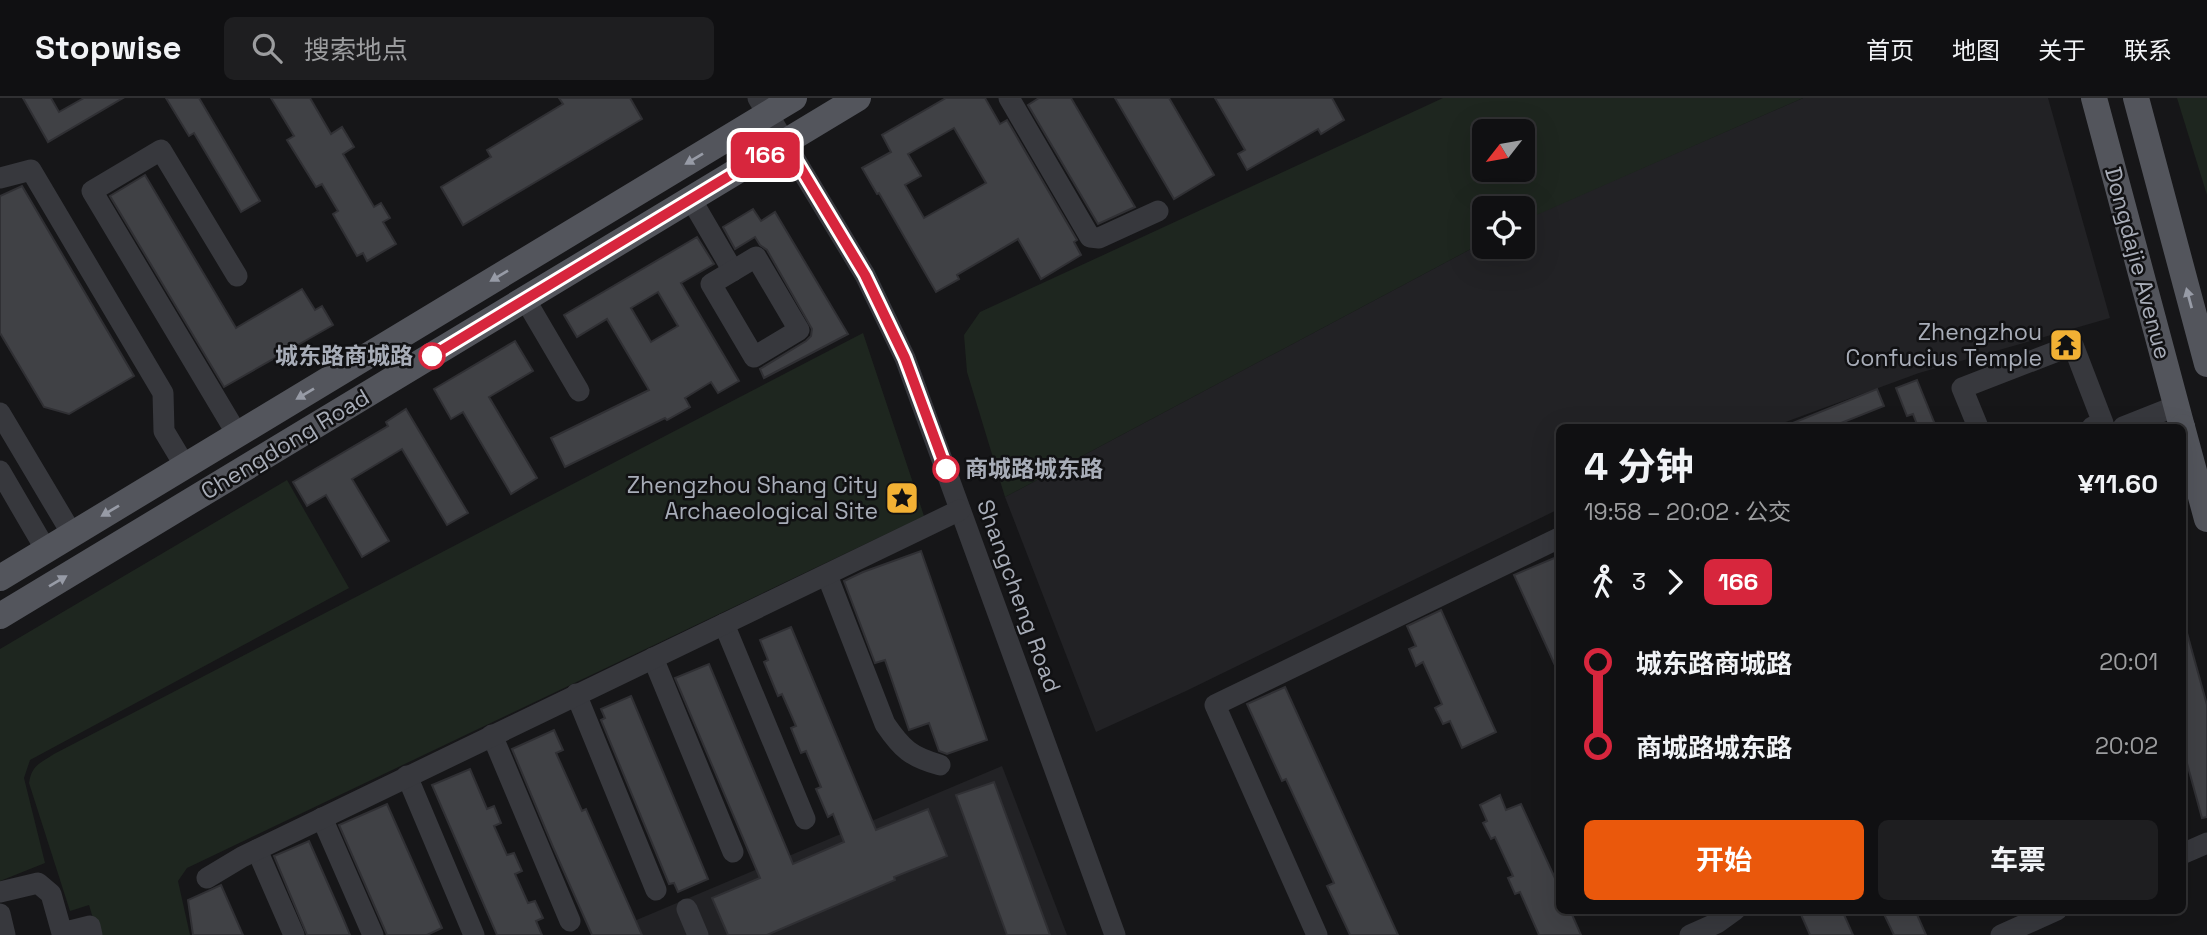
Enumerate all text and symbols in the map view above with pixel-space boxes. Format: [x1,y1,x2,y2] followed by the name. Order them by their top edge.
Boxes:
[224,17,714,80] search box
[35,27,182,69] text: Stopwise
[248,29,286,67] icon: search
[304,33,408,67] text: 搜索地点
[1866,35,1914,66] text: 首页
[1952,35,2000,66] text: 地图
[2038,35,2086,66] text: 关于
[2124,35,2172,66] text: 联系
[1472,119,1535,182] north arrow
[1472,119,1535,259] map controls
[725,132,805,178] line badge: 166
[745,139,785,170] text: 166
[685,152,704,165] one-way arrow
[2098,163,2178,363] street label: Dongdajie Avenue
[1472,196,1535,259] button: locate
[490,270,509,282] one-way arrow
[2183,286,2194,308] one-way arrow
[1845,317,2042,373] place label: Zhengzhou Confucius Temple
[2047,326,2085,364] temple icon: Zhengzhou Confucius Temple
[275,341,413,371] place label: 城东路商城路
[419,343,445,369] marker: 城东路商城路
[195,382,375,506] street label: Chengdong Road
[295,387,314,400] one-way arrow
[1584,443,1694,491] text: 4 分钟
[965,454,1103,484] place label: 商城路城东路
[933,456,959,482] marker: 商城路城东路
[2078,467,2158,501] text: ¥11.60
[627,470,878,526] place label: Zhengzhou Shang City Archaeological Site
[883,479,921,517] place icon: Zhengzhou Shang City Archaeological Site
[970,495,1068,697] street label: Shangcheng Road
[1584,497,1791,527] text: 19:58 – 20:02 · 公交
[100,505,119,518] one-way arrow
[1584,563,1622,601] icon: walk
[1656,563,1694,601] icon: forward
[1718,566,1758,597] text: 166
[1632,567,1646,597] text: 3
[49,575,68,587] one-way arrow
[1636,647,1792,681] text: 城东路商城路
[2099,647,2158,677] text: 20:01
[1636,731,1792,765] text: 商城路城东路
[2095,731,2158,761] text: 20:02
[1584,820,1864,900] button: 开始
[1878,820,2158,900] button: 车票

